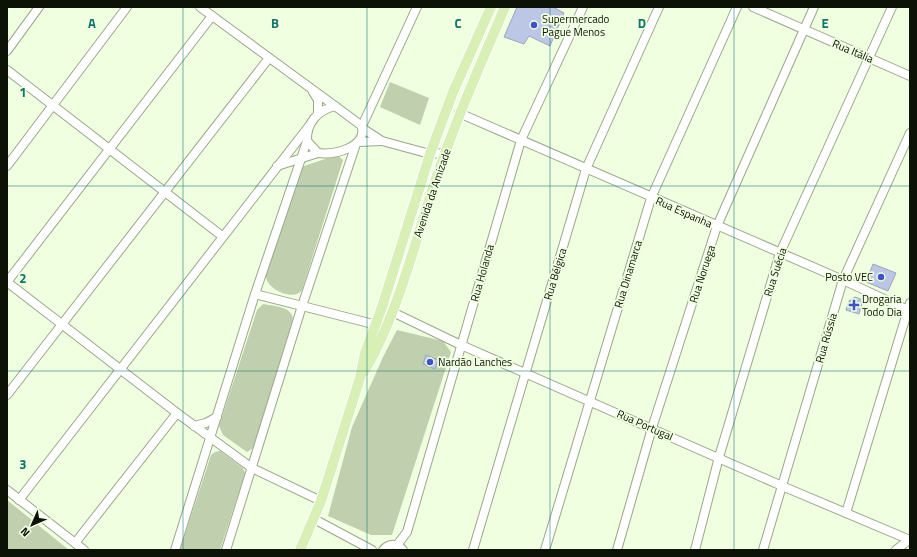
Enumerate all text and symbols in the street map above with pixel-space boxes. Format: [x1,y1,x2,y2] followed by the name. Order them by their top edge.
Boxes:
[542,11,610,40] place label: Supermercado Pague Menos
[88,13,96,33] text: A
[271,13,279,33] text: B
[454,13,462,33] text: C
[638,13,646,33] text: D
[821,13,829,33] text: E
[529,20,539,30] marker: Supermercado Pague Menos
[830,35,876,67] street label: Rua Itália
[19,82,27,102] text: 1
[409,146,455,240] street label: Avenida da Amizade
[653,192,715,232] street label: Rua Espanha
[610,238,646,310] street label: Rua Dinamarca
[466,242,498,304] street label: Rua Holanda
[685,243,719,305] street label: Rua Noruega
[539,245,571,302] street label: Rua Bélgica
[760,245,791,299] street label: Rua Suécia
[19,268,27,288] text: 2
[825,269,873,285] place label: Posto VEC
[876,272,886,282] marker: Posto VEC
[862,291,902,320] place label: Drogaria Todo Dia
[849,300,859,310] marker: Drogaria Todo Dia
[811,311,841,365] street label: Rua Rússia
[438,354,512,370] place label: Nardão Lanches
[425,357,435,367] marker: Nardão Lanches
[614,405,676,445] street label: Rua Portugal
[19,454,27,474] text: 3
[12,505,52,545] north arrow
[17,524,33,540] text: N

